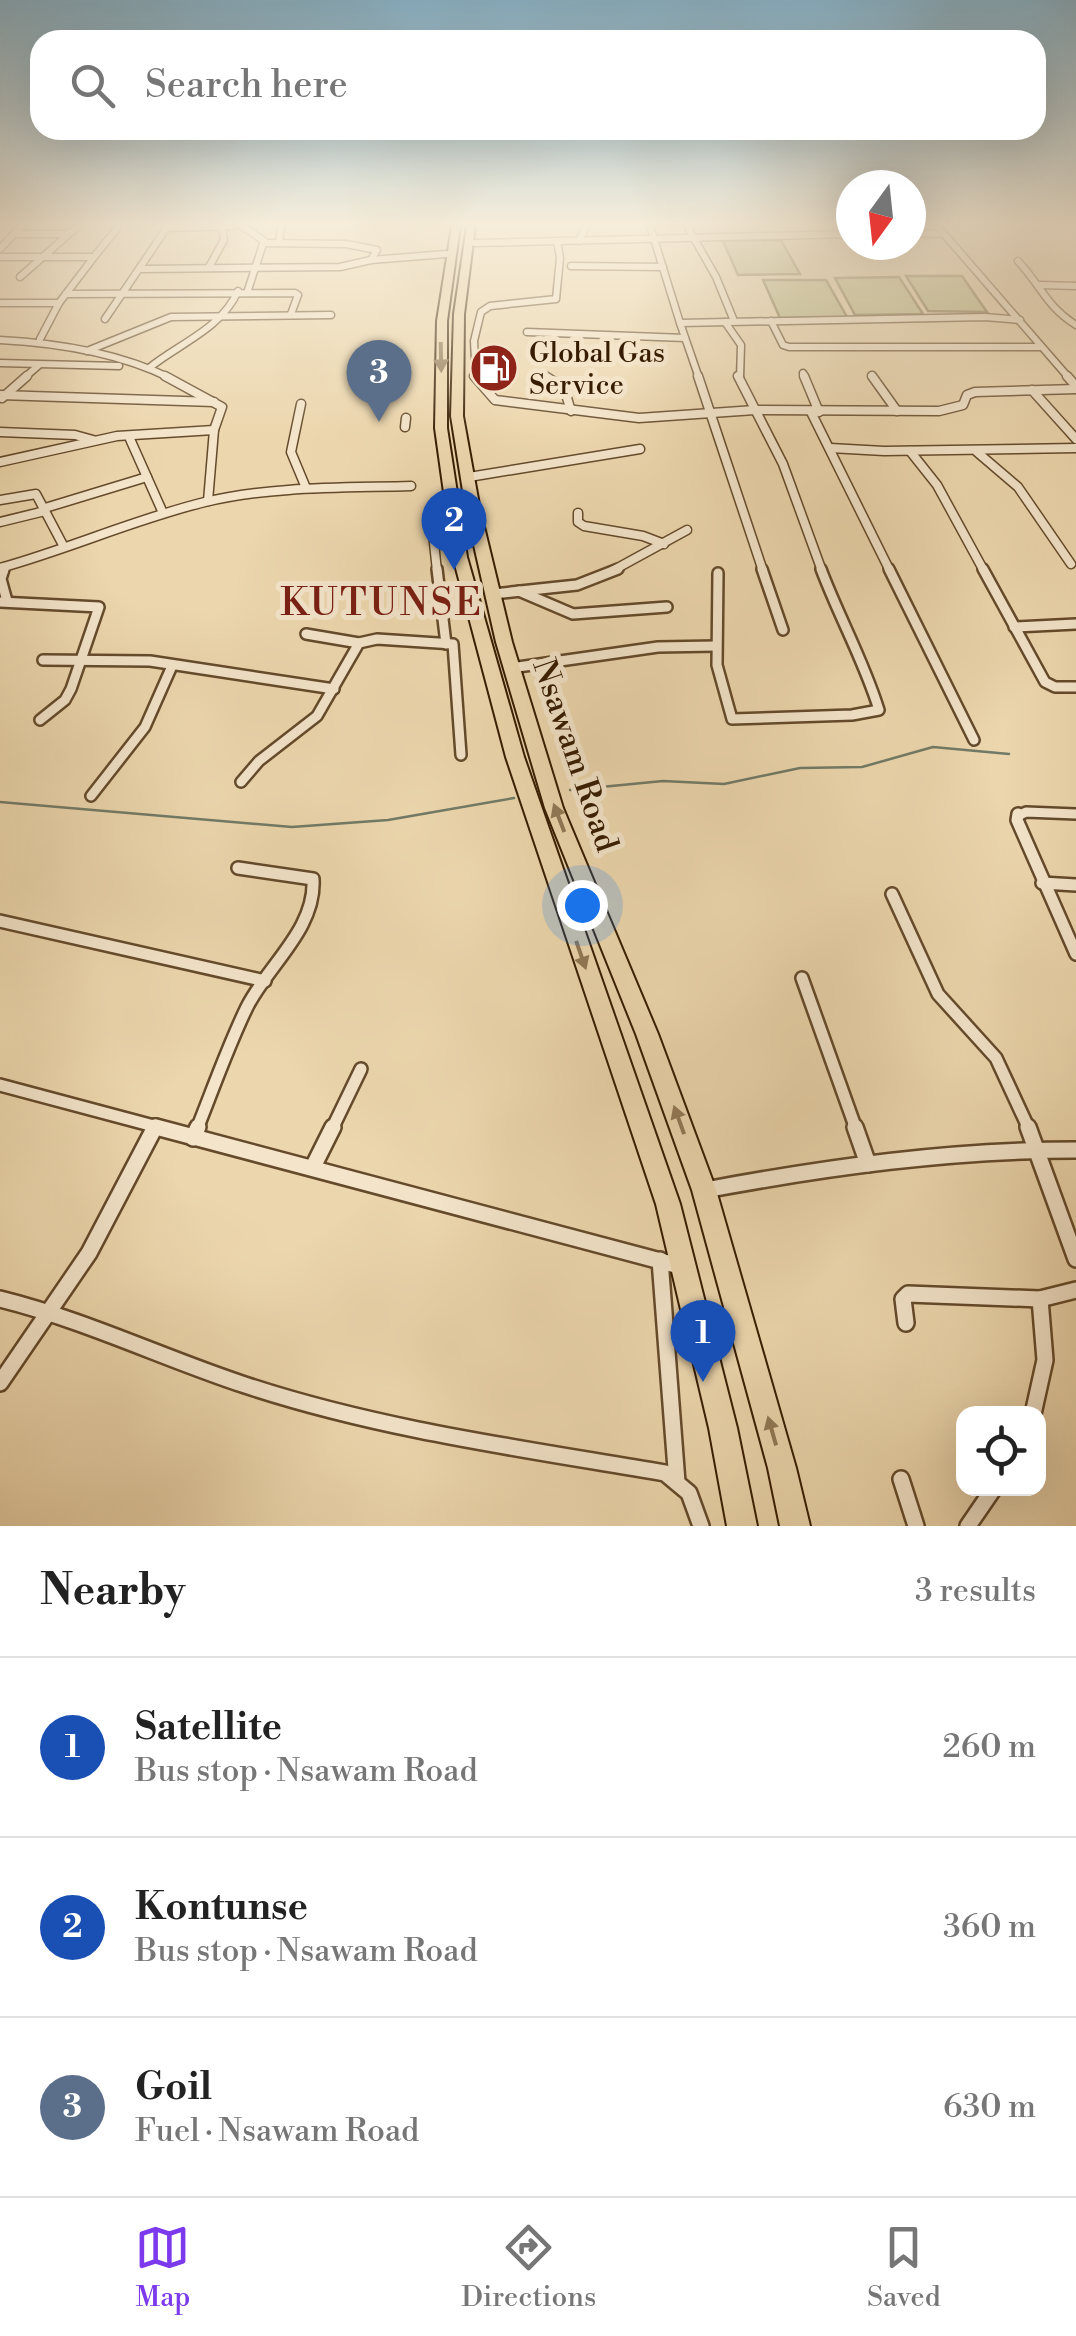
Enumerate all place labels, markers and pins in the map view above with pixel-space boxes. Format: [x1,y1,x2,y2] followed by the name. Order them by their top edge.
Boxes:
[529,336,665,403] place label: Global Gas Service
[346,340,412,422] pin: 3
[468,342,520,394] fuel station icon: Global Gas Service
[422,488,486,570] pin: 2
[670,1300,736,1382] pin: 1

